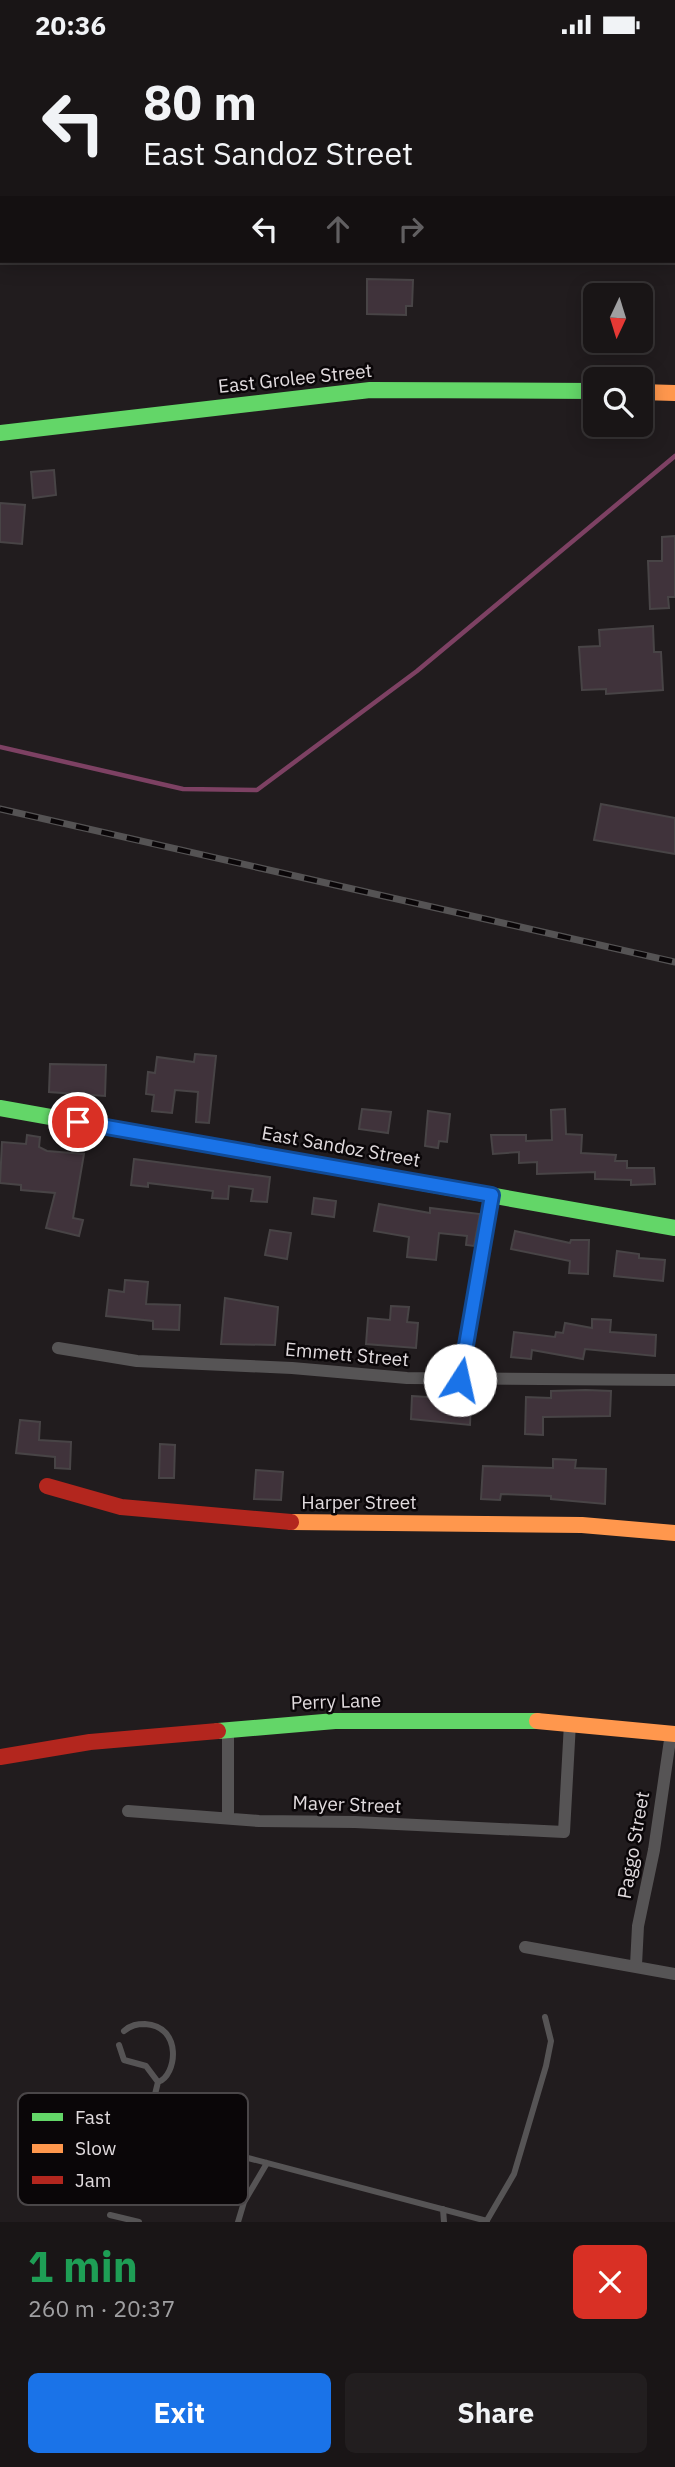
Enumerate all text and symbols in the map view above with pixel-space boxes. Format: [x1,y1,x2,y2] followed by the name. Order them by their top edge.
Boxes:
[35,8,106,42] text: 20:36
[143,70,257,133] text: 80 m
[28,77,119,168] icon: left
[143,132,413,174] text: East Sandoz Street
[246,210,284,248] icon: left
[319,210,357,248] icon: ahead
[392,210,430,248] icon: right
[583,283,653,353] north arrow
[583,283,653,437] map controls
[217,358,373,398] street label: East Grolee Street
[583,367,653,437] button: search
[48,1092,108,1152] pin
[59,1103,97,1141] icon: arrive
[260,1120,422,1172] street label: East Sandoz Street
[284,1337,410,1371] street label: Emmett Street
[423,1343,497,1417] position arrow
[301,1490,417,1514] street label: Harper Street
[290,1687,382,1715] street label: Perry Lane
[612,1789,654,1901] street label: Paggo Street
[292,1790,402,1818] street label: Mayer Street
[18,2093,248,2205] legend
[75,2105,111,2129] text: Fast
[75,2136,116,2160] text: Slow
[75,2168,111,2192] text: Jam
[28,2239,138,2294] text: 1 min
[573,2245,647,2319] button: close
[28,2293,175,2323] text: 260 m · 20:37
[28,2373,331,2453] button: Exit
[345,2373,647,2453] button: Share

